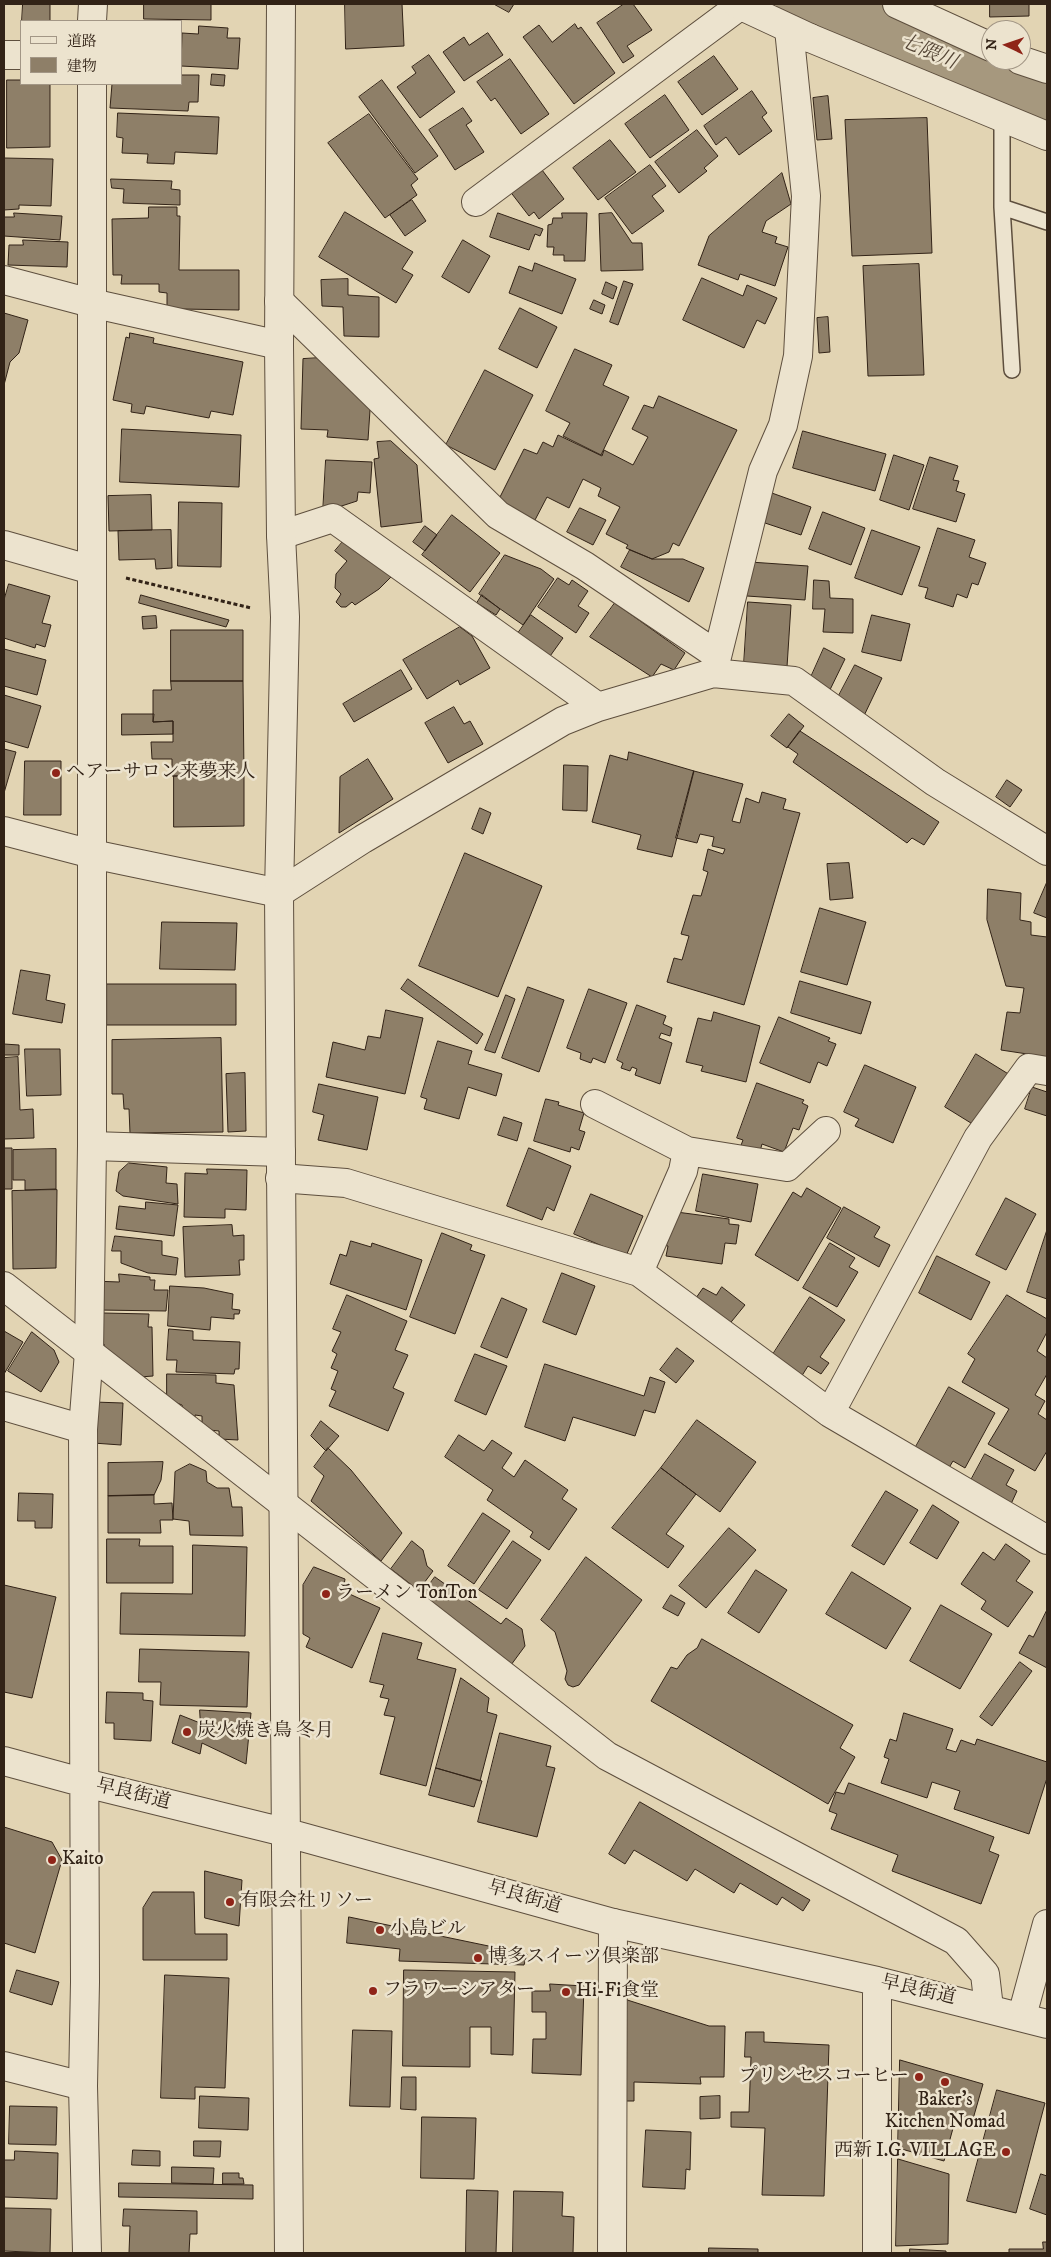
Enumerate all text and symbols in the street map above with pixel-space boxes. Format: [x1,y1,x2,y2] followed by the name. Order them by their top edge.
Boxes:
[20,20,182,85] legend
[981,20,1031,70] north arrow
[896,30,960,76] water label: 七隈川
[67,32,97,51] text: 道路
[983,38,1001,50] text: N
[67,57,97,76] text: 建物
[66,762,255,784] place label: ヘアーサロン来夢来人
[50,767,62,779] marker: ヘアーサロン来夢来人
[336,1583,477,1605] place label: ラーメン TonTon
[320,1588,332,1600] marker: ラーメン TonTon
[197,1721,334,1743] place label: 炭火焼き鳥 冬月
[181,1726,193,1738] marker: 炭火焼き鳥 冬月
[93,1775,173,1815] street label: 早良街道
[62,1849,104,1871] place label: Kaito
[46,1854,58,1866] marker: Kaito
[484,1877,564,1919] street label: 早良街道
[240,1891,373,1913] place label: 有限会社リソー
[224,1896,236,1908] marker: 有限会社リソー
[390,1919,466,1941] place label: 小島ビル
[374,1924,386,1936] marker: 小島ビル
[488,1947,659,1969] place label: 博多スイーツ倶楽部
[472,1952,484,1964] marker: 博多スイーツ倶楽部
[878,1971,958,2011] street label: 早良街道
[383,1980,535,2002] place label: フラワーシアター
[576,1981,659,2003] place label: Hi-Fi食堂
[367,1985,379,1997] marker: フラワーシアター
[560,1986,572,1998] marker: Hi-Fi食堂
[739,2066,909,2088] place label: プリンセスコーヒー
[913,2071,925,2083] marker: プリンセスコーヒー
[939,2076,951,2088] marker: Baker’s Kitchen Nomad
[885,2090,1005,2134] place label: Baker’s Kitchen Nomad
[834,2141,996,2163] place label: 西新 I.G. VILLAGE
[1000,2146,1012,2158] marker: 西新 I.G. VILLAGE

